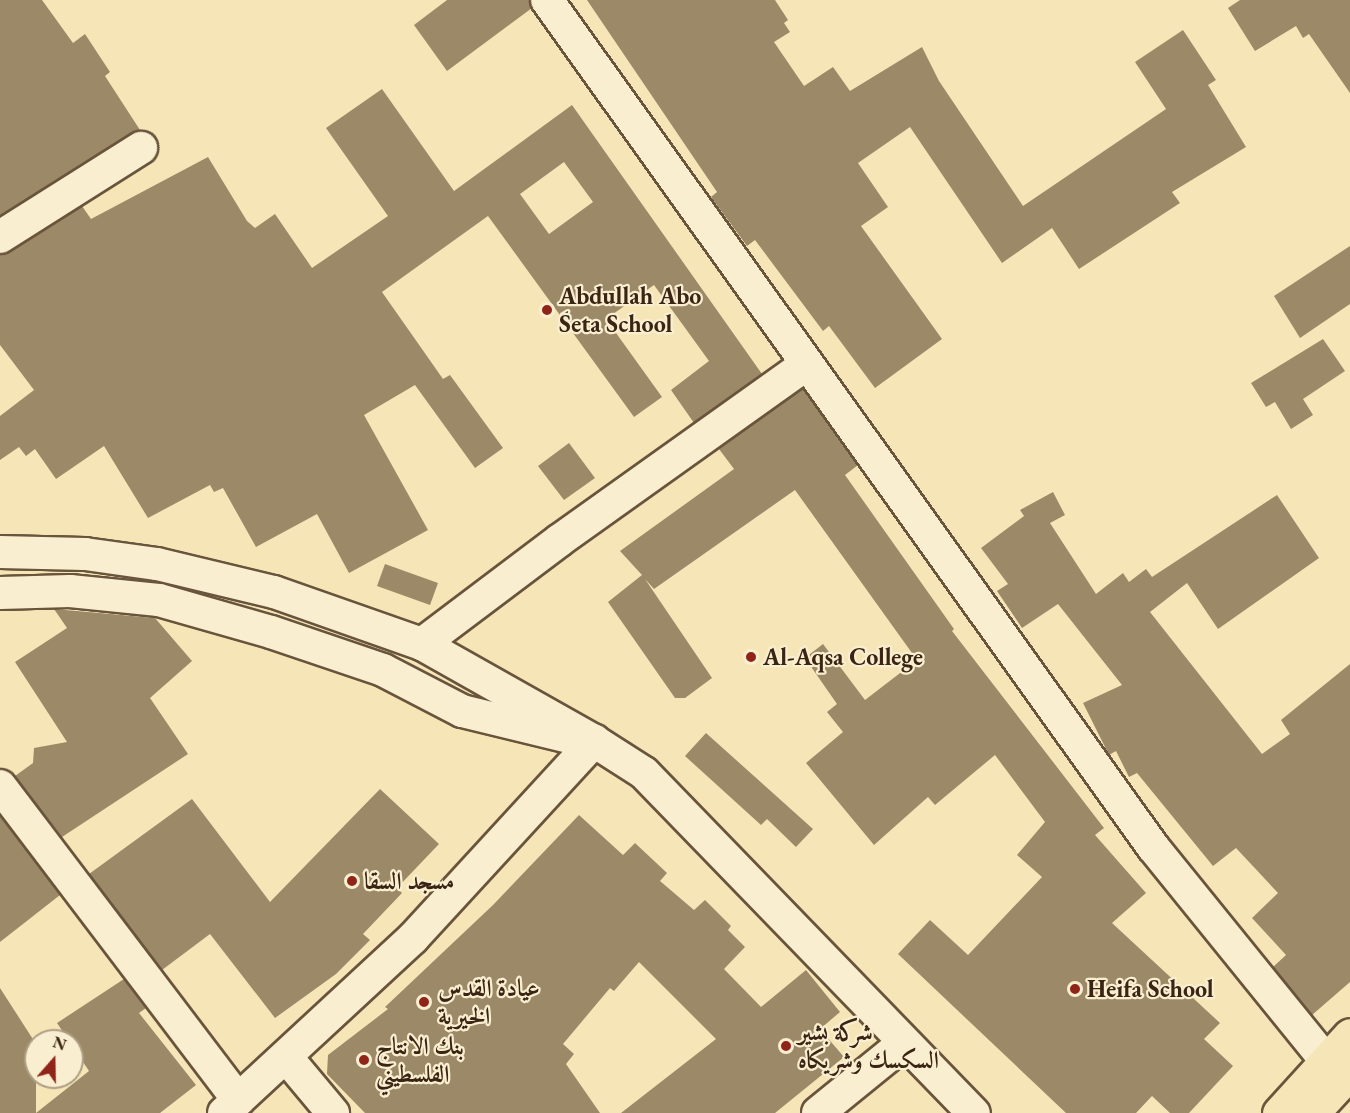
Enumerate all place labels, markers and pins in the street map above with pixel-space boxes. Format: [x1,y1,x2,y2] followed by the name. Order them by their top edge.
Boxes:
[559,282,701,338] place label: ِAbdullah Abo Seta School
[540,303,554,317] marker: ِAbdullah Abo Seta School
[763,643,923,671] place label: Al-Aqsa College
[744,650,758,664] marker: Al-Aqsa College
[364,867,454,895] place label: مسجد السقا
[345,874,359,888] marker: مسجد السقا
[438,974,540,1030] place label: عيادة القدس الخيرية
[1087,975,1214,1003] place label: Heifa School
[1068,982,1082,996] marker: Heifa School
[415,993,433,1011] marker: عيادة القدس الخيرية
[798,1018,939,1074] place label: شركة بشير السكسك وشريكاه
[376,1032,464,1088] place label: بنك الانتاج الفلسطيني
[779,1039,793,1053] marker: شركة بشير السكسك وشريكاه
[357,1053,371,1067] marker: بنك الانتاج الفلسطيني

